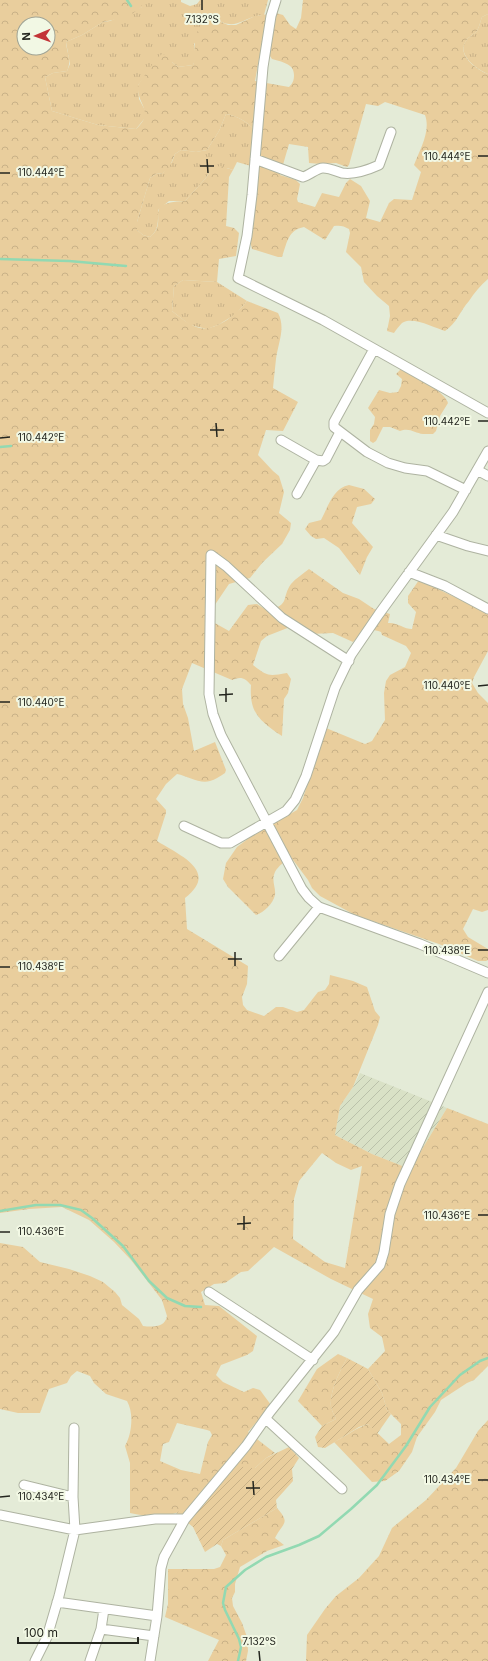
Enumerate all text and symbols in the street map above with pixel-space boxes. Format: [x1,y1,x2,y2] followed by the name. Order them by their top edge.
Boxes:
[185,13,219,25] text: 7.132°S
[16,16,56,56] north arrow
[19,32,33,41] text: N
[424,150,470,162] text: 110.444°E
[18,166,64,178] text: 110.444°E
[424,415,470,427] text: 110.442°E
[18,431,64,443] text: 110.442°E
[424,679,470,691] text: 110.440°E
[18,696,64,708] text: 110.440°E
[424,944,470,956] text: 110.438°E
[18,960,64,972] text: 110.438°E
[424,1209,470,1221] text: 110.436°E
[18,1225,64,1237] text: 110.436°E
[424,1473,470,1485] text: 110.434°E
[18,1490,64,1502] text: 110.434°E
[18,1619,138,1645] scale bar
[24,1625,58,1640] text: 100 m
[242,1635,276,1647] text: 7.132°S

